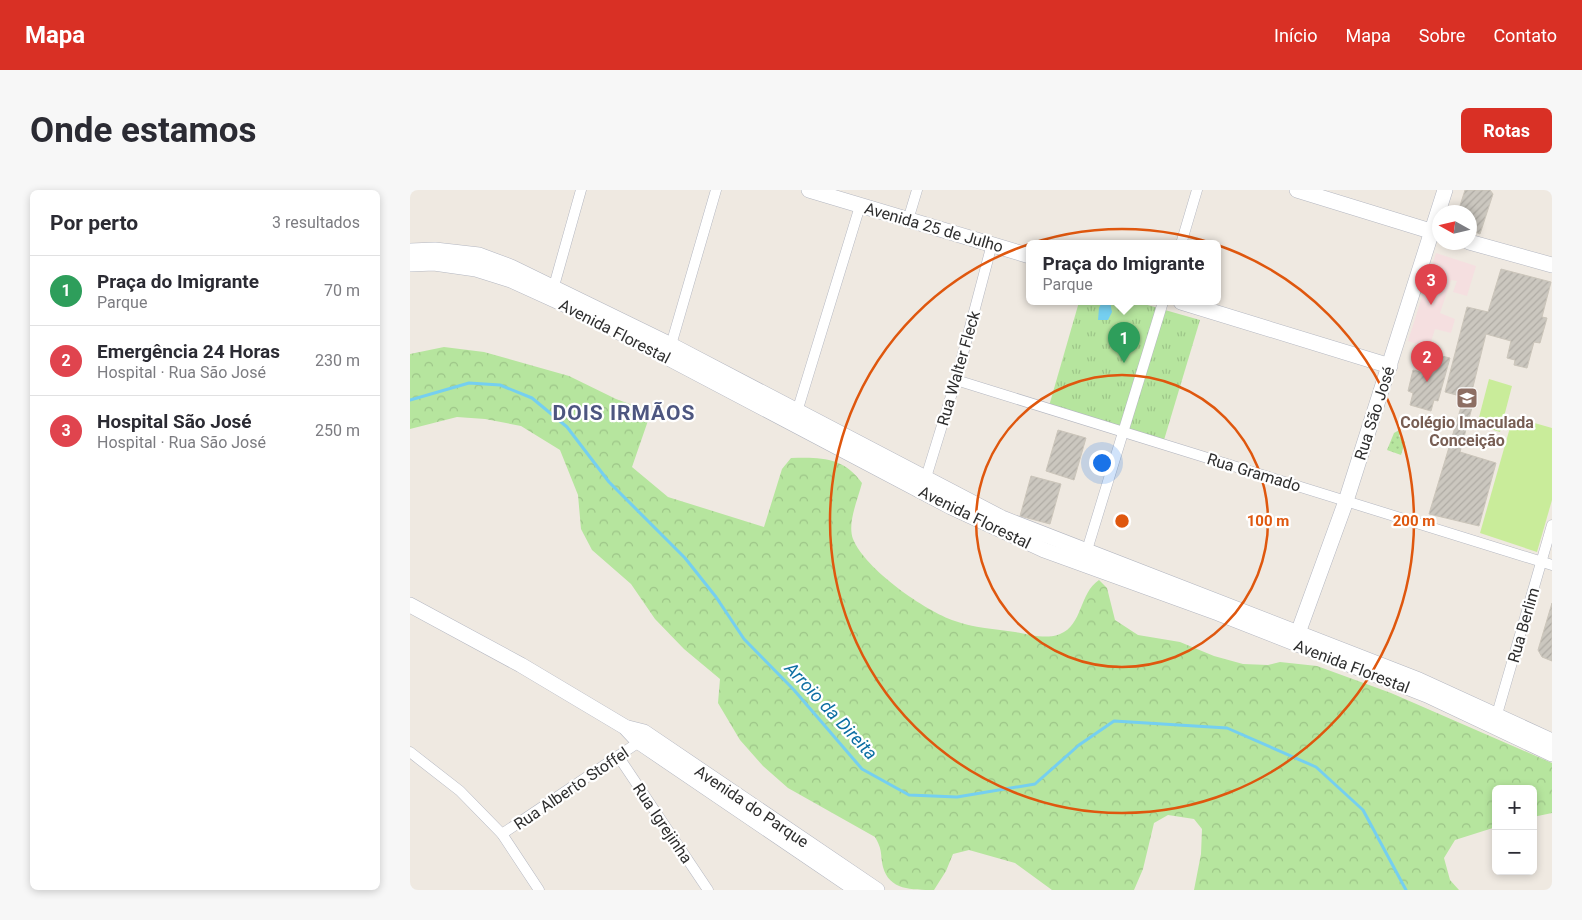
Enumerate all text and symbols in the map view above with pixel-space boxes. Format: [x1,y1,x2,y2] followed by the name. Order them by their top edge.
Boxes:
[25,21,85,49] text: Mapa
[1274,25,1317,46] text: Início
[1345,25,1391,46] text: Mapa
[1419,25,1465,46] text: Sobre
[1493,25,1557,46] text: Contato
[1461,108,1552,153] button: Rotas
[30,110,257,151] text: Onde estamos
[862,199,1005,256] street label: Avenida 25 de Julho
[1432,205,1477,250] north arrow
[50,211,138,235] text: Por perto
[272,213,360,232] text: 3 resultados
[1026,240,1221,305] popup
[1042,252,1205,275] text: Praça do Imigrante
[1415,264,1447,305] pin: 3
[97,270,259,293] text: Praça do Imigrante
[1042,275,1093,294] text: Parque
[61,281,71,300] text: 1
[324,281,360,300] text: 70 m
[97,293,147,312] text: Parque
[556,295,674,368] street label: Avenida Florestal
[933,308,984,428] street label: Rua Walter Fleck
[1108,322,1140,363] pin: 1
[97,340,280,363] text: Emergência 24 Horas
[1411,341,1443,382] pin: 2
[61,351,71,370] text: 2
[315,351,360,370] text: 230 m
[97,363,266,382] text: Hospital · Rua São José
[1350,364,1399,462] street label: Rua São José
[1455,386,1479,410] school or university icon: Colégio Imaculada Conceição
[553,401,695,425] district label: DOIS IRMÃOS
[97,410,252,433] text: Hospital São José
[1400,413,1534,450] place label: Colégio Imaculada Conceição
[61,421,71,440] text: 3
[315,421,360,440] text: 250 m
[97,433,266,452] text: Hospital · Rua São José
[1205,449,1303,496] street label: Rua Gramado
[1089,450,1115,476] your location
[916,482,1034,553] street label: Avenida Florestal
[1113,512,1131,530] centre of rings
[1247,512,1289,530] text: 100 m
[1393,512,1435,530] text: 200 m
[1504,585,1543,665] street label: Rua Berlim
[1291,636,1412,697] street label: Avenida Florestal
[780,657,882,764] water label: Arroio da Direita
[510,743,632,834] street label: Rua Alberto Stoffel
[691,761,812,852] street label: Avenida do Parque
[629,780,696,867] street label: Rua Igrejinha
[1492,785,1537,875] map controls
[1492,785,1537,830] button: +
[1492,830,1537,875] button: −

